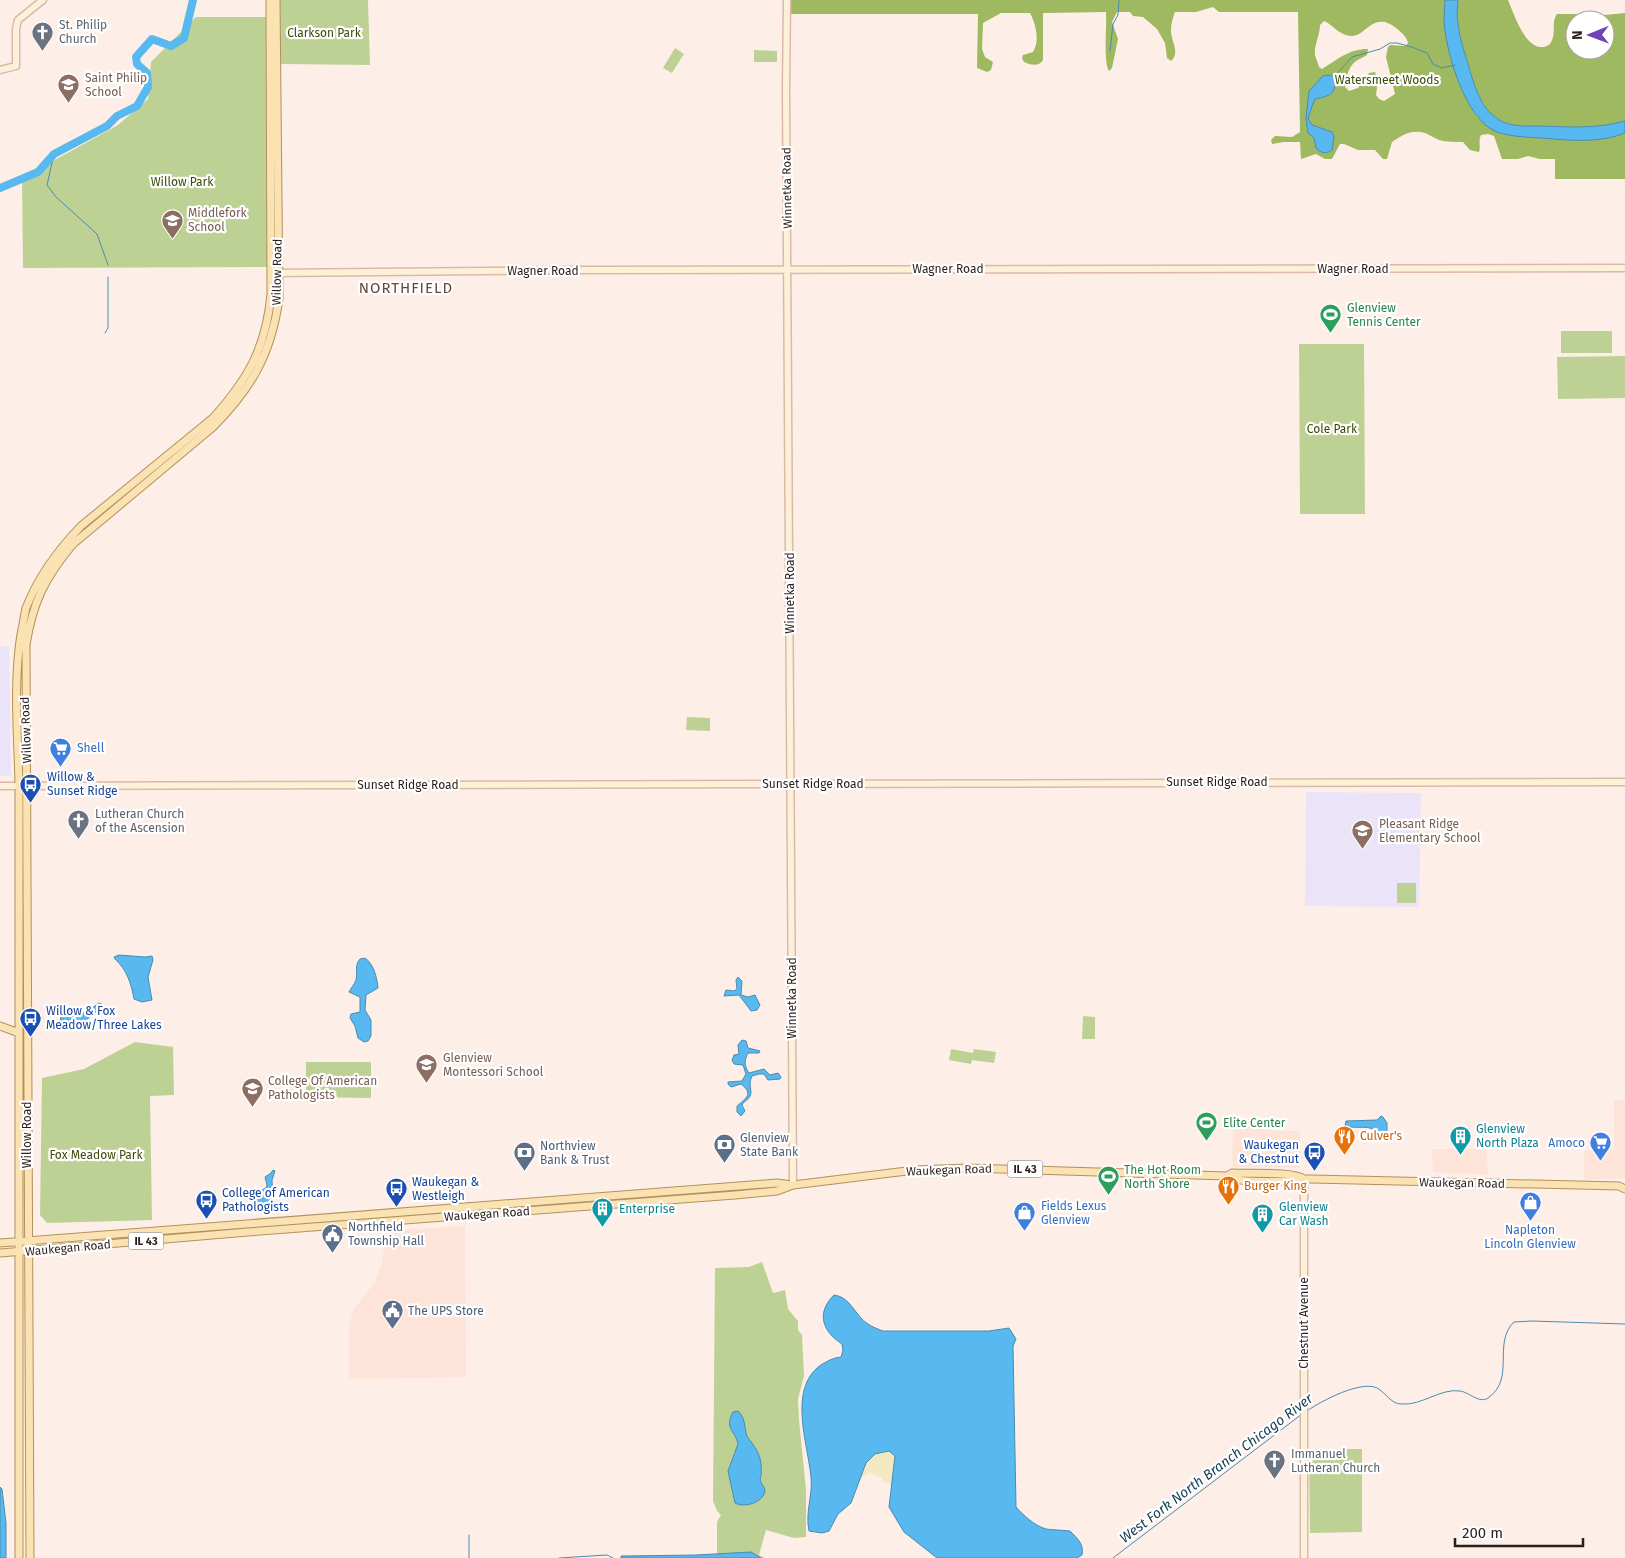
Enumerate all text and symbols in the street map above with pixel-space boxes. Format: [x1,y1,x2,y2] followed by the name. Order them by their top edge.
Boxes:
[1565,10,1615,60] north arrow
[59,18,107,46] place label: St. Philip Church
[31,20,55,51] church icon: St. Philip Church
[287,26,362,40] park label: Clarkson Park
[1569,30,1586,40] text: N
[85,71,147,99] place label: Saint Philip School
[57,73,81,104] school or university icon: Saint Philip School
[1335,73,1440,87] park label: Watersmeet Woods
[779,147,795,229] street label: Winnetka Road
[151,175,214,189] park label: Willow Park
[188,206,248,234] place label: Middlefork School
[160,208,184,239] school or university icon: Middlefork School
[269,239,285,305] street label: Willow Road
[912,262,984,276] street label: Wagner Road
[1317,262,1389,276] street label: Wagner Road
[507,264,579,278] street label: Wagner Road
[359,279,453,297] district label: NORTHFIELD
[1347,301,1421,329] place label: Glenview Tennis Center
[1319,303,1343,334] sports icon: Glenview Tennis Center
[1307,422,1358,436] park label: Cole Park
[783,552,797,634] street label: Winnetka Road
[18,696,34,764] street label: Willow Road
[49,736,73,767] supermarket icon: Shell
[77,741,105,755] place label: Shell
[47,770,118,798] place label: Willow & Sunset Ridge
[19,772,43,803] bus stop icon: Willow & Sunset Ridge
[1166,775,1268,789] street label: Sunset Ridge Road
[762,777,864,791] street label: Sunset Ridge Road
[357,778,459,792] street label: Sunset Ridge Road
[95,807,185,835] place label: Lutheran Church of the Ascension
[67,809,91,840] church icon: Lutheran Church of the Ascension
[1379,817,1481,845] place label: Pleasant Ridge Elementary School
[1351,819,1375,850] school or university icon: Pleasant Ridge Elementary School
[785,957,799,1039] street label: Winnetka Road
[46,1004,162,1032] place label: Willow & Fox Meadow/Three Lakes
[18,1006,42,1037] bus stop icon: Willow & Fox Meadow/Three Lakes
[443,1051,544,1079] place label: Glenview Montessori School
[415,1053,439,1084] school or university icon: Glenview Montessori School
[268,1074,377,1102] place label: College Of American Pathologists
[240,1076,264,1107] school or university icon: College Of American Pathologists
[20,1102,34,1168] street label: Willow Road
[1195,1111,1219,1142] sports icon: Elite Center
[1223,1116,1286,1130] place label: Elite Center
[1476,1122,1539,1150] place label: Glenview North Plaza
[1332,1124,1356,1155] restaurant icon: Culver's
[1448,1124,1472,1155] building icon: Glenview North Plaza
[1360,1129,1402,1143] place label: Culver's
[740,1131,799,1159] place label: Glenview State Bank
[1589,1131,1613,1162] supermarket icon: Amoco
[712,1133,736,1164] bank icon: Glenview State Bank
[1548,1136,1585,1150] place label: Amoco
[1239,1138,1300,1166] place label: Waukegan & Chestnut
[540,1139,610,1167] place label: Northview Bank & Trust
[1303,1140,1327,1171] bus stop icon: Waukegan & Chestnut
[512,1141,536,1172] bank icon: Northview Bank & Trust
[49,1148,143,1162] park label: Fox Meadow Park
[1008,1160,1042,1178] road number: IL 43
[906,1162,992,1178] street label: Waukegan Road
[1124,1163,1201,1191] place label: The Hot Room North Shore
[1096,1165,1120,1196] sports icon: The Hot Room North Shore
[1216,1174,1240,1205] restaurant icon: Burger King
[412,1175,479,1203] place label: Waukegan & Westleigh
[1419,1175,1505,1191] street label: Waukegan Road
[384,1177,408,1208] bus stop icon: Waukegan & Westleigh
[1244,1179,1308,1193] place label: Burger King
[222,1186,330,1214] place label: College of American Pathologists
[194,1188,218,1219] bus stop icon: College of American Pathologists
[1518,1191,1542,1222] shop icon: Napleton Lincoln Glenview
[591,1197,615,1228] building icon: Enterprise
[1041,1199,1107,1227] place label: Fields Lexus Glenview
[1279,1200,1329,1228] place label: Glenview Car Wash
[1013,1201,1037,1232] shop icon: Fields Lexus Glenview
[619,1202,675,1216] place label: Enterprise
[1251,1202,1275,1233] building icon: Glenview Car Wash
[444,1204,530,1224] street label: Waukegan Road
[348,1220,425,1248] place label: Northfield Township Hall
[320,1222,344,1253] public building icon: Northfield Township Hall
[1484,1223,1576,1251] place label: Napleton Lincoln Glenview
[128,1232,164,1250] road number: IL 43
[25,1237,111,1259] street label: Waukegan Road
[1297,1277,1311,1369] street label: Chestnut Avenue
[380,1299,404,1330] public building icon: The UPS Store
[408,1304,484,1318] place label: The UPS Store
[1116,1390,1317,1547] water label: West Fork North Branch Chicago River
[1291,1447,1380,1475] place label: Immanuel Lutheran Church
[1263,1449,1287,1480] church icon: Immanuel Lutheran Church
[1455,1516,1582,1548] scale bar
[1462,1524,1503,1542] text: 200 m

